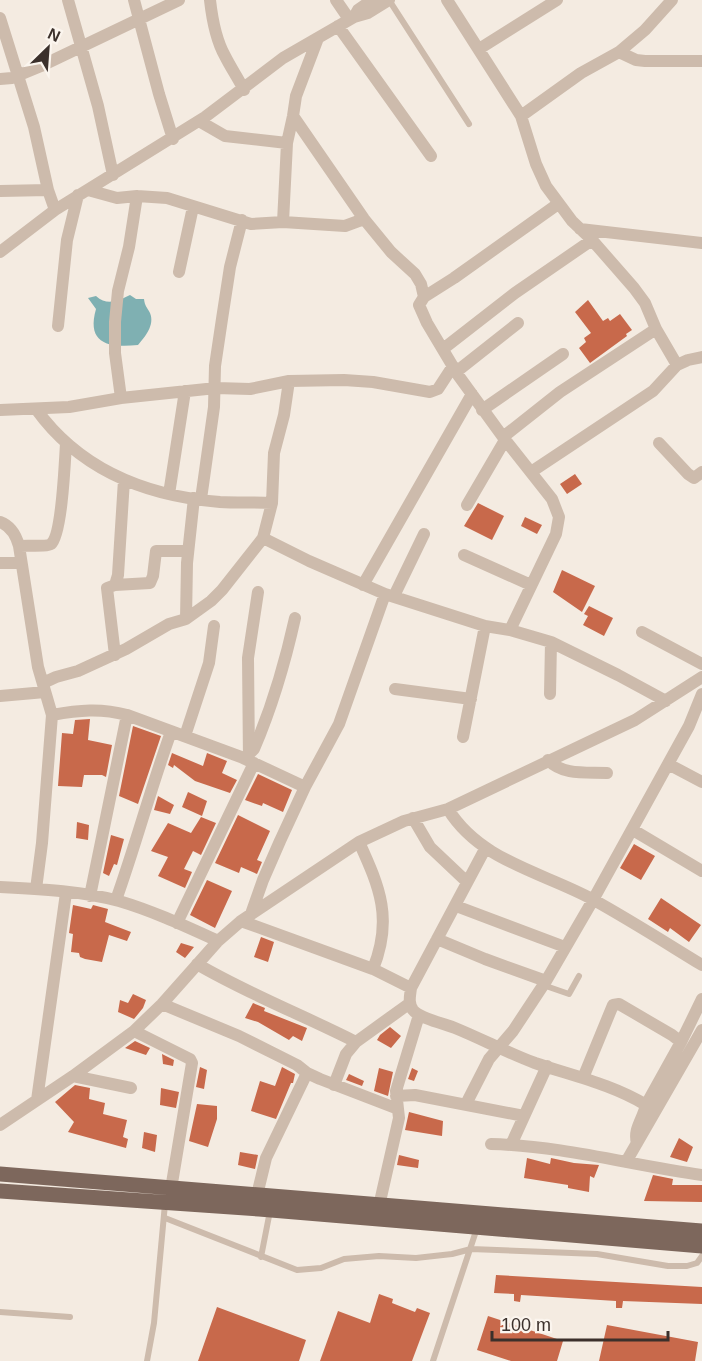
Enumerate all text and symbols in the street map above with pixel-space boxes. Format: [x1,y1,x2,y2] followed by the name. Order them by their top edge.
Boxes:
[18,18,78,78] north arrow
[45,25,63,45] text: N
[492,1304,668,1342] scale bar
[501,1315,551,1335] text: 100 m

